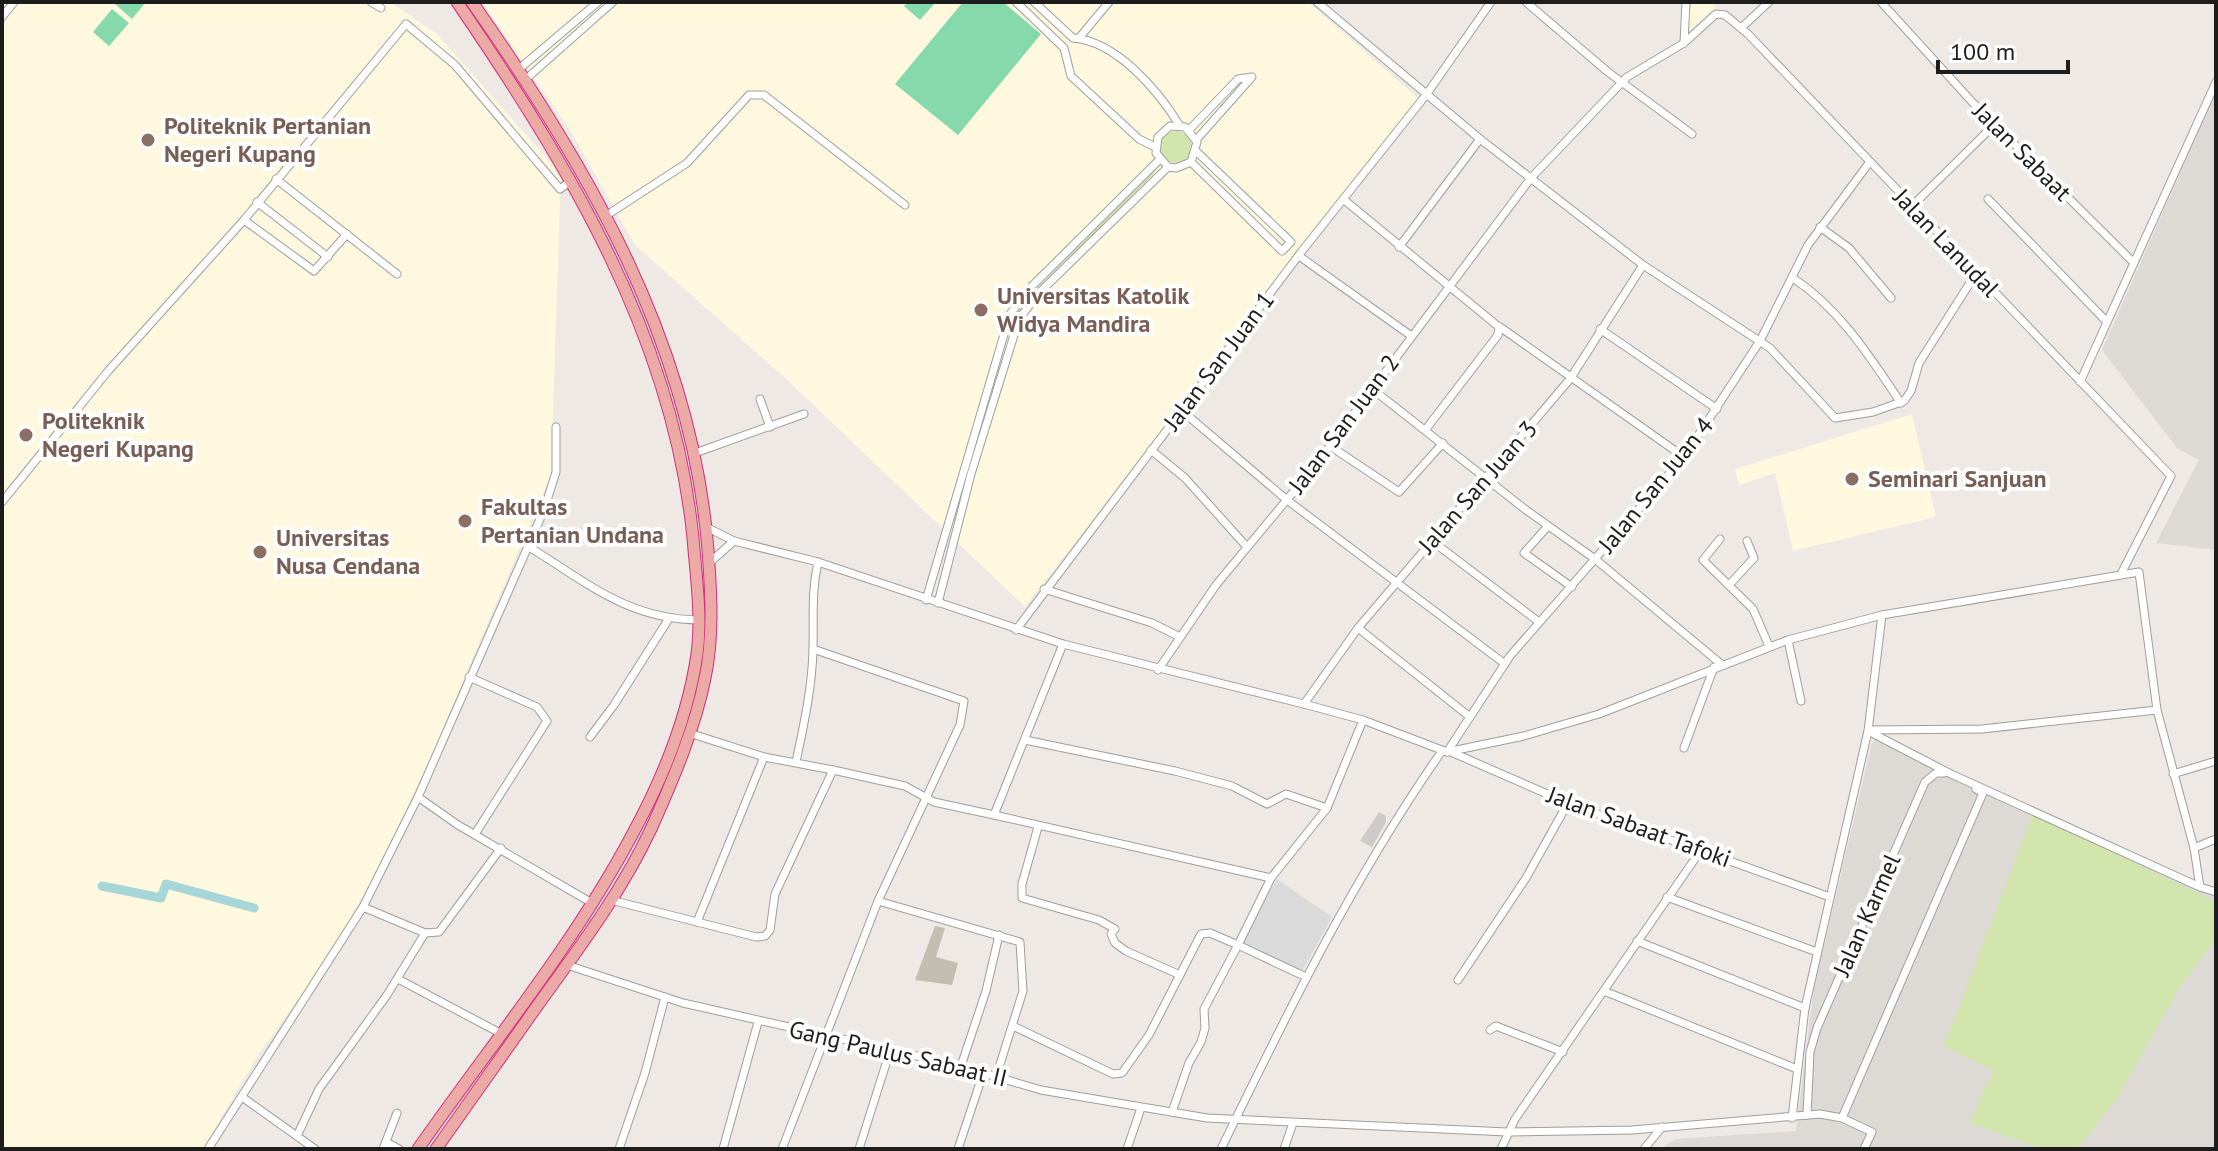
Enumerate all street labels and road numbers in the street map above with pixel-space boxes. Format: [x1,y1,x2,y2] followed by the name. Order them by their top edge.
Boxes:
[1966,95,2078,207] street label: Jalan Sabaat
[1886,181,2006,303] street label: Jalan Lanudal
[1156,285,1281,437] street label: Jalan San Juan 1
[1281,348,1406,500] street label: Jalan San Juan 2
[1591,410,1720,560] street label: Jalan San Juan 4
[1411,414,1544,560] street label: Jalan San Juan 3
[1542,779,1735,874] street label: Jalan Sabaat Tafoki
[1826,849,1907,981] street label: Jalan Karmel
[786,1013,1010,1094] street label: Gang Paulus Sabaat II

